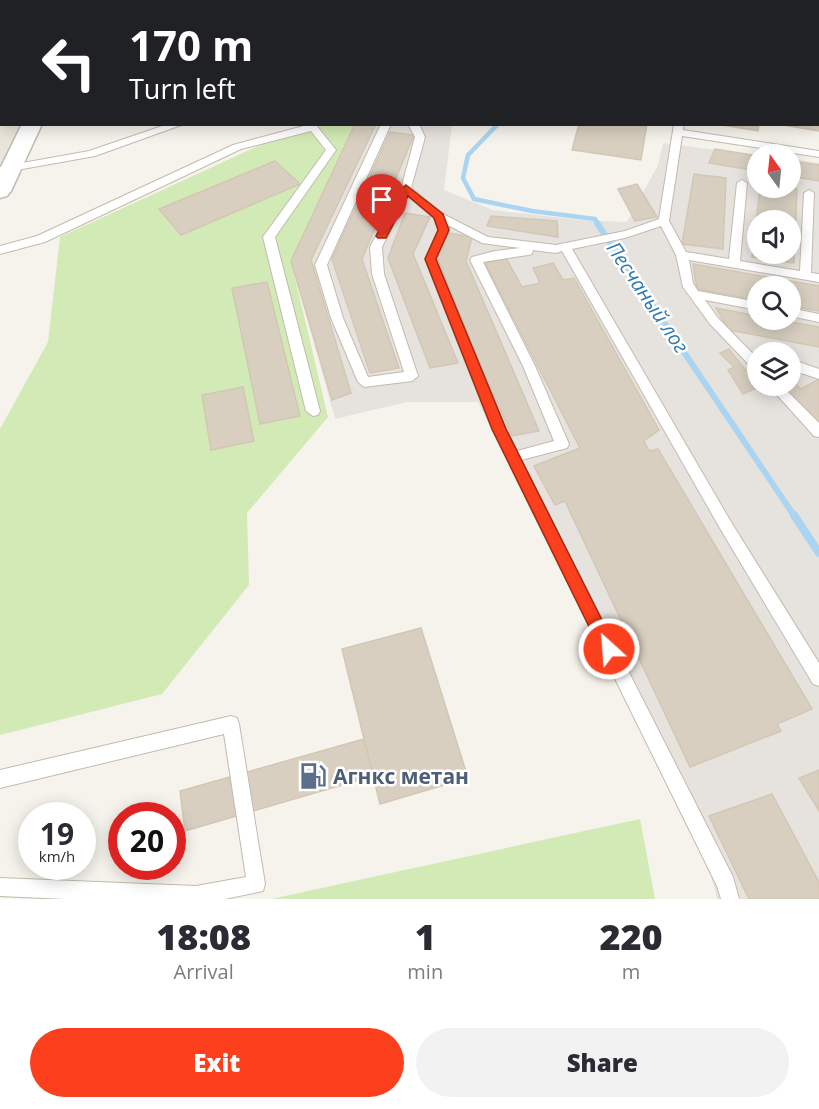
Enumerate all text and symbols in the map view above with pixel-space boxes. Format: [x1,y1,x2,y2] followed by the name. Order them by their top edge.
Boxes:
[129,16,253,73] text: 170 m
[30,24,108,102] icon: left
[129,70,236,107] text: Turn left
[747,144,801,198] north arrow
[747,144,801,396] map controls
[356,174,407,236] pin
[365,183,398,216] icon: arrive
[747,210,801,264] button: sound
[601,236,695,358] water label: Песчаный лог
[747,276,801,330] button: search
[747,342,801,396] button: layers
[577,617,641,681] position arrow
[298,761,328,791] fuel station icon: Агнкс метан
[333,762,469,790] place label: Агнкс метан
[108,802,186,880] speed limit sign: 20
[40,813,74,854] text: 19
[39,846,75,866] text: km/h
[156,912,251,961] text: 18:08
[415,912,436,961] text: 1
[599,912,663,961] text: 220
[174,958,234,985] text: Arrival
[407,958,443,985] text: min
[622,958,640,985] text: m
[30,1028,404,1097] button: Exit
[416,1028,789,1097] button: Share

